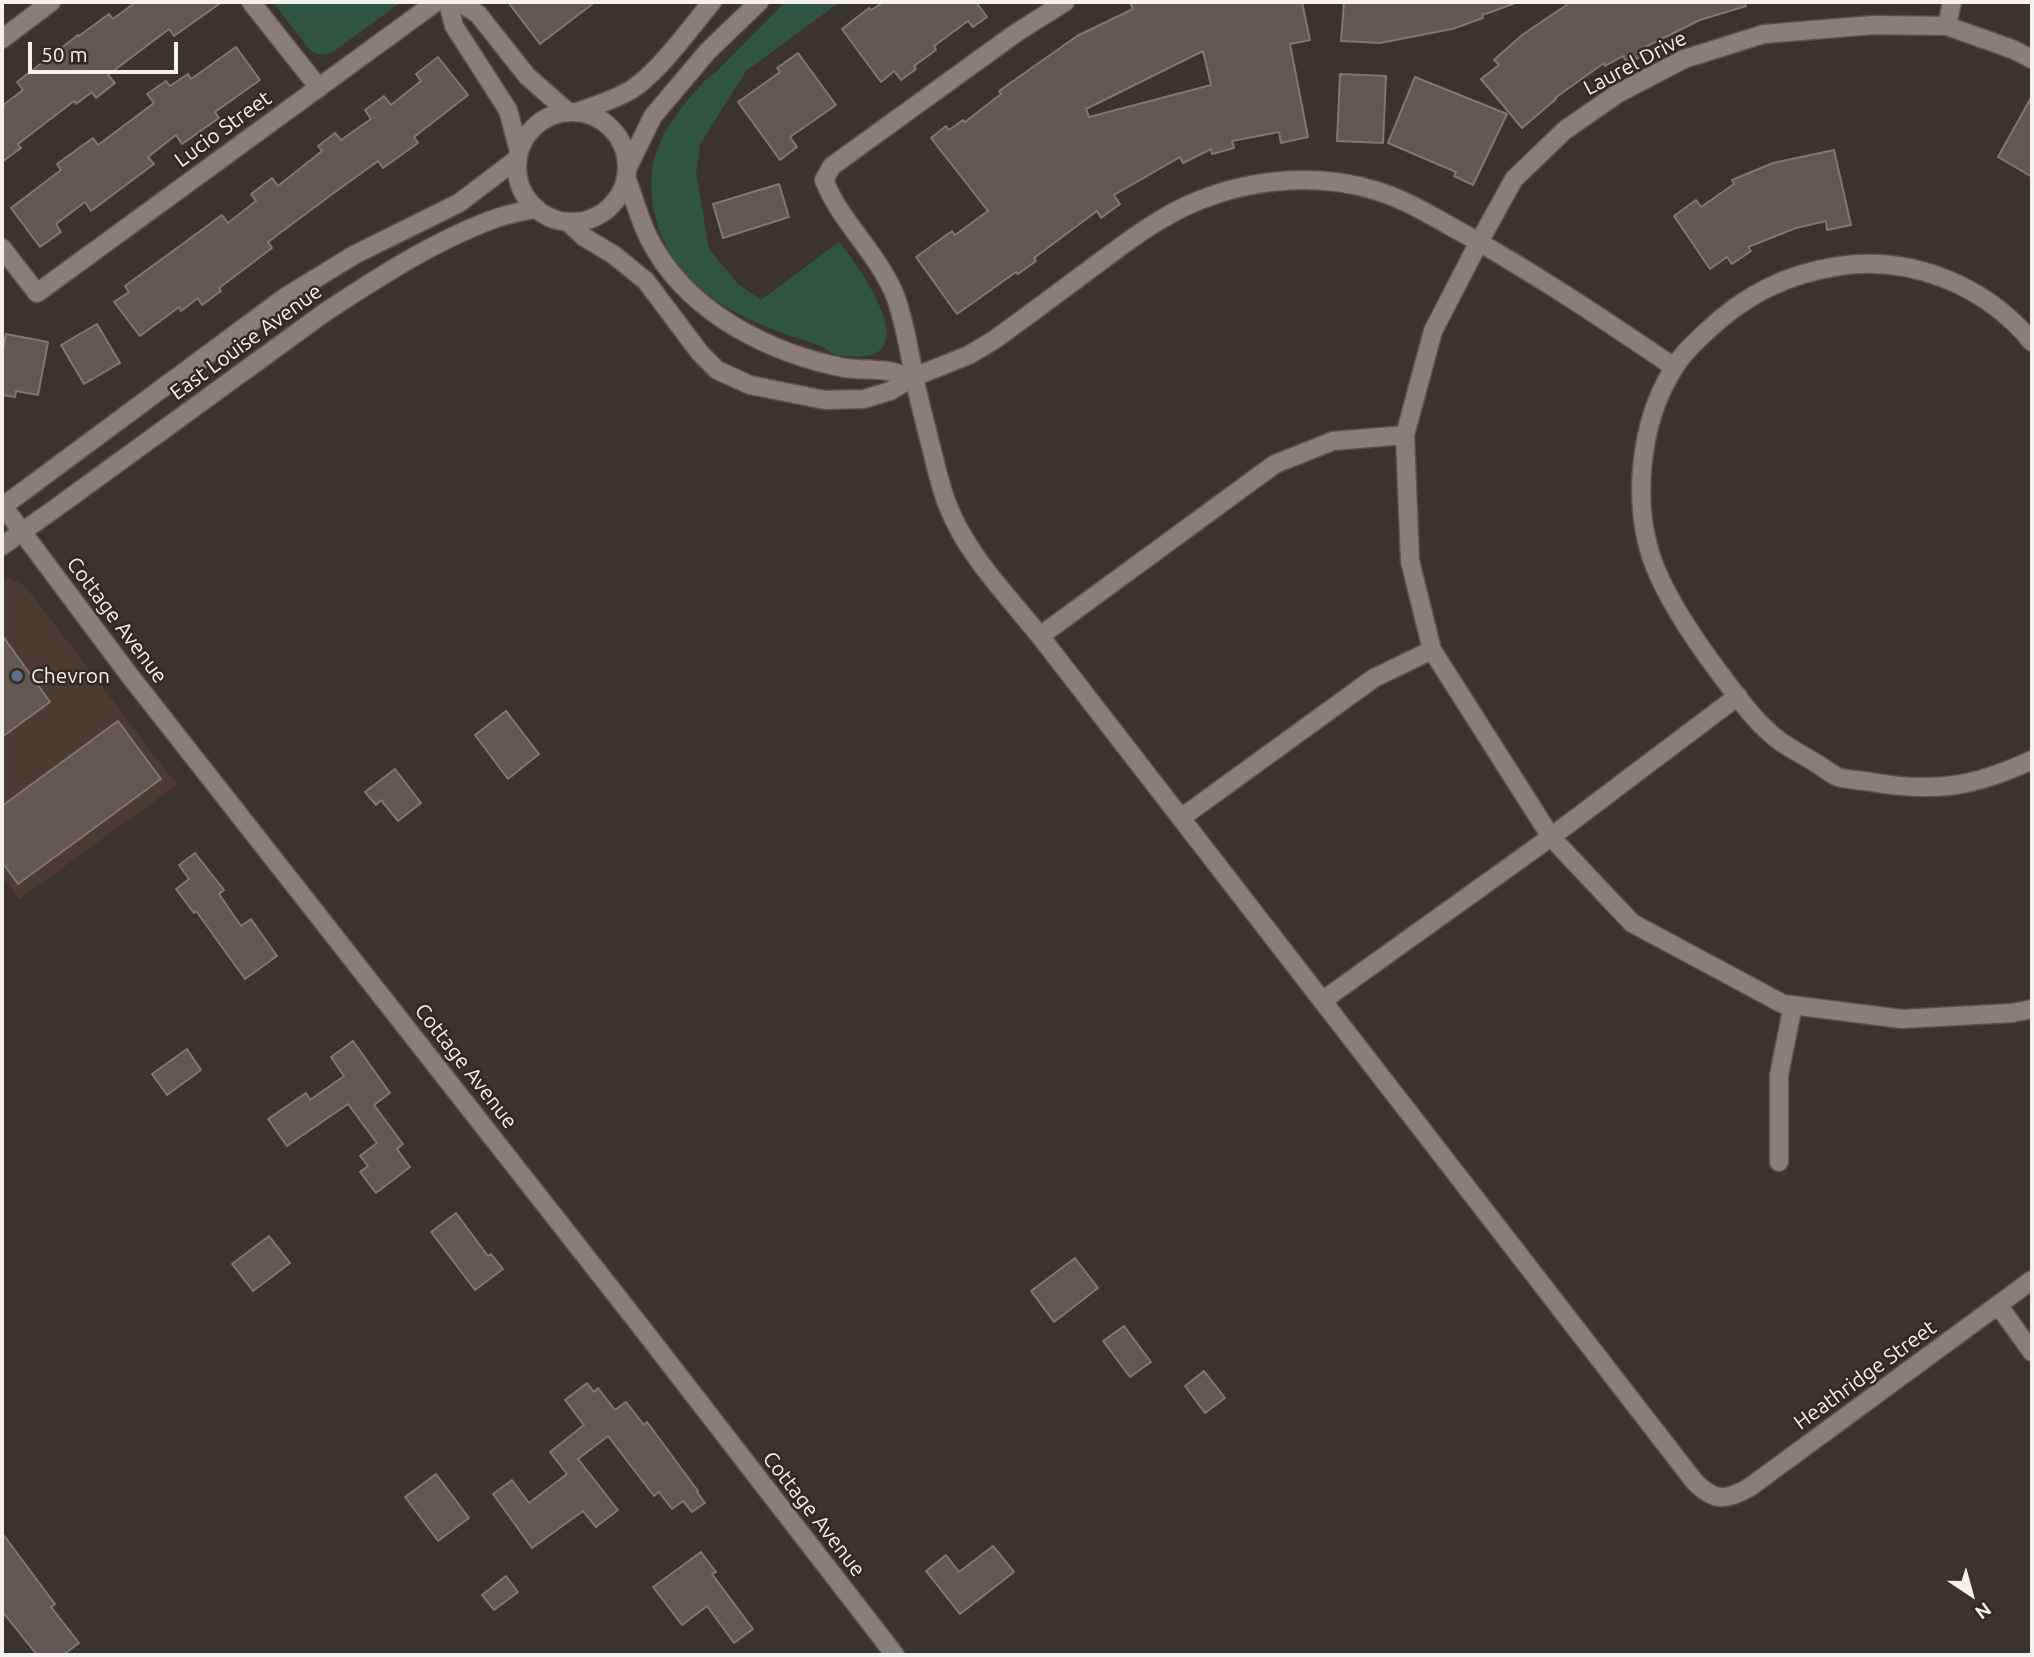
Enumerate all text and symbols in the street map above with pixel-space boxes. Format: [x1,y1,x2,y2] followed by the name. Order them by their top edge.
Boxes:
[1579,25,1691,101] street label: Laurel Drive
[32,28,182,72] scale bar
[41,42,88,66] text: 50 m
[170,86,276,172] street label: Lucio Street
[165,279,327,405] street label: East Louise Avenue
[61,552,173,688] street label: Cottage Avenue
[31,663,110,689] place label: Chevron
[9,668,25,684] marker: Chevron
[409,999,523,1133] street label: Cottage Avenue
[1789,1315,1941,1435] street label: Heathridge Street
[757,1447,871,1581] street label: Cottage Avenue
[1936,1559,2006,1629] north arrow
[1971,1598,1996,1624] text: N

